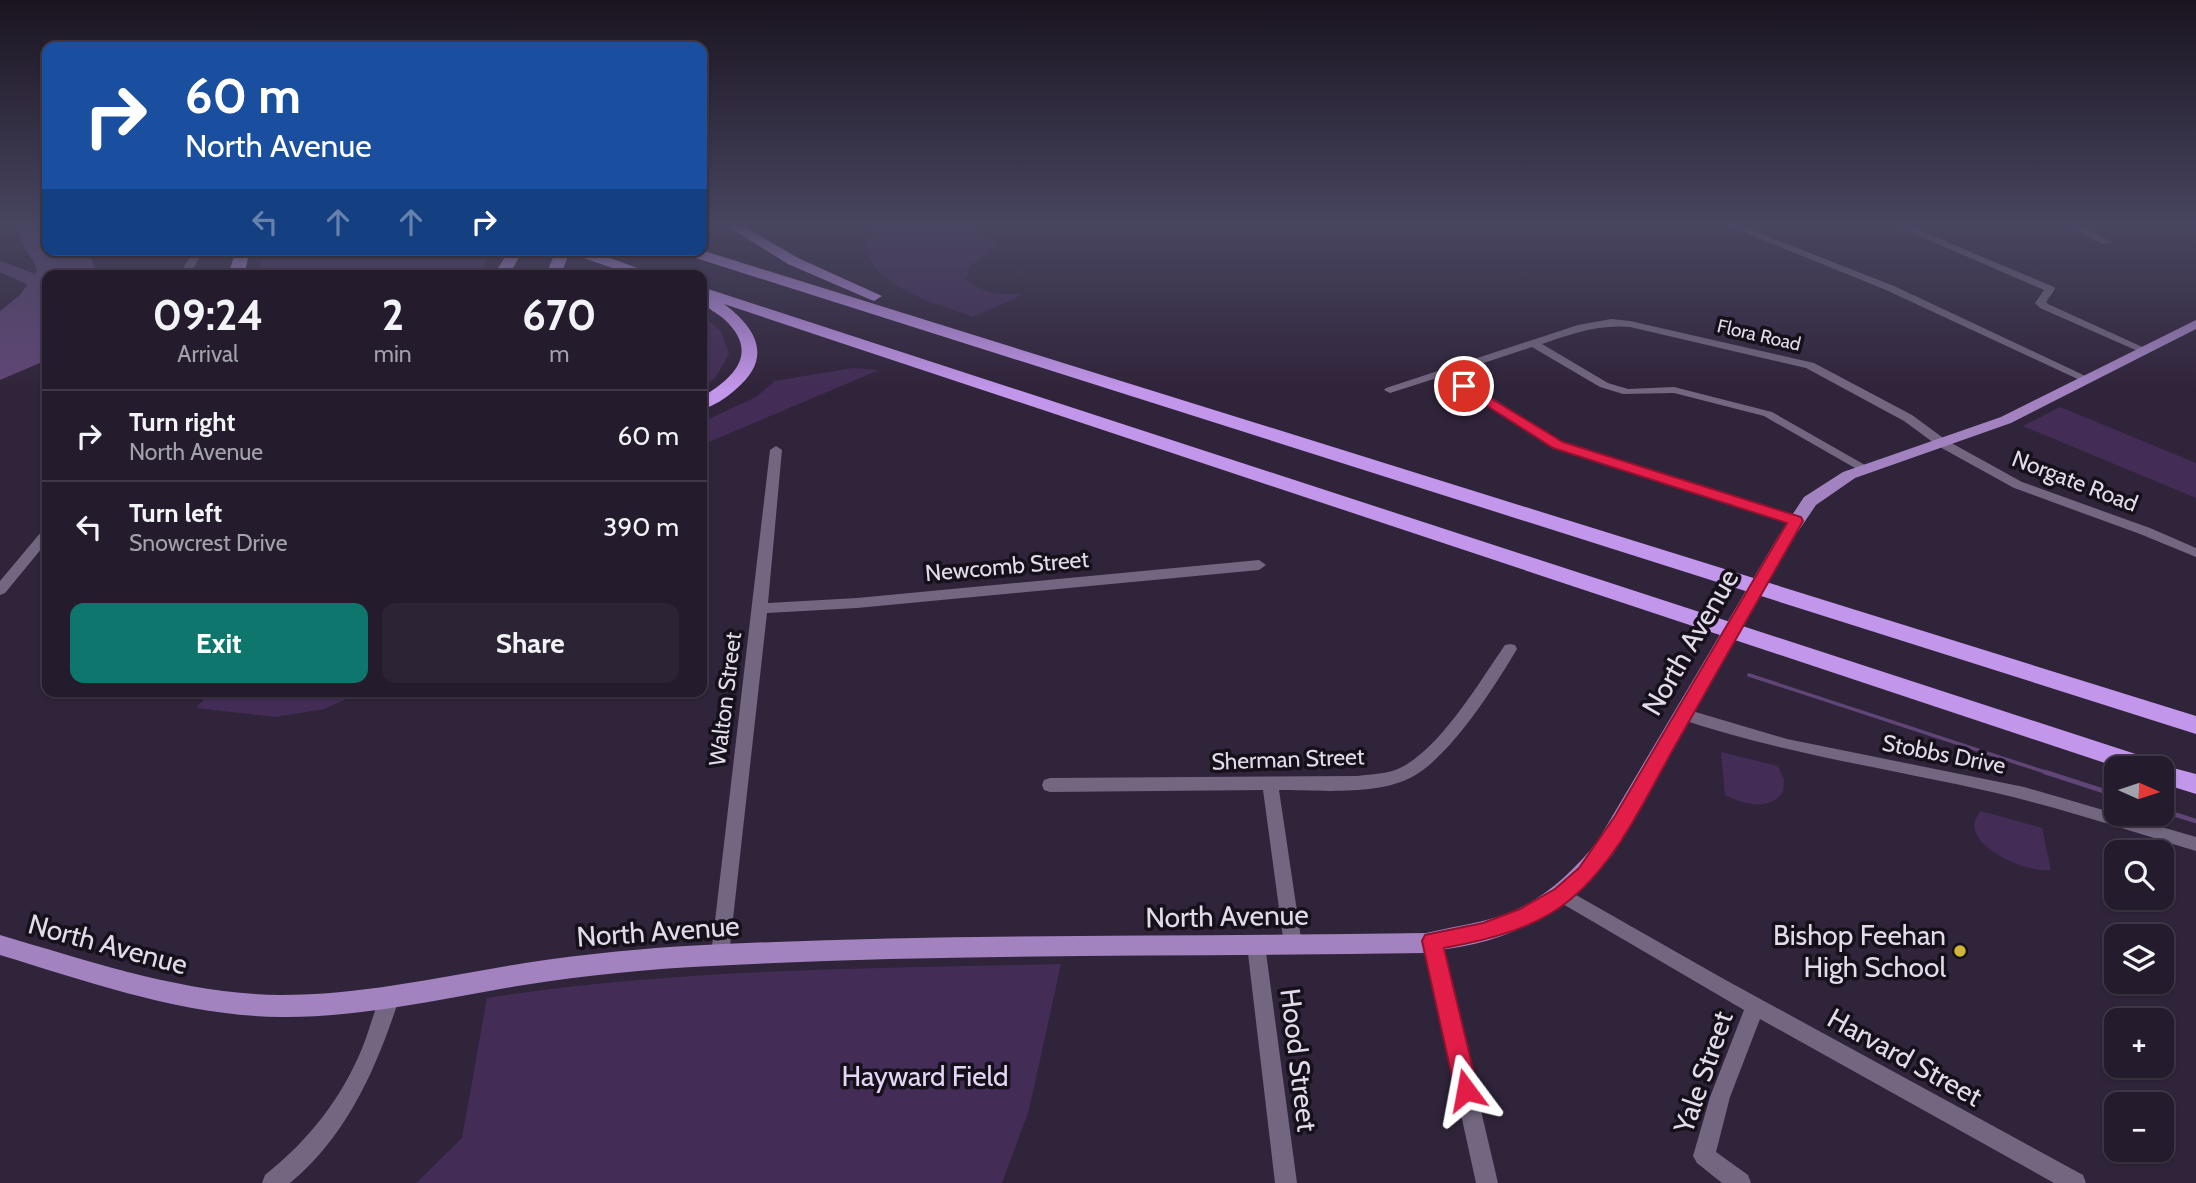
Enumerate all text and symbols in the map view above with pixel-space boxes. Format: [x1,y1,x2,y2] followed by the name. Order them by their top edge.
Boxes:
[185,66,301,125] text: 60 m
[70,70,161,161] icon: right
[185,126,372,165] text: North Avenue
[246,203,284,241] icon: left
[319,203,357,241] icon: ahead
[392,203,430,241] icon: ahead
[465,203,503,241] icon: right
[152,289,263,341] text: 09:24
[382,289,404,341] text: 2
[522,289,597,341] text: 670
[1715,314,1803,356] street label: Flora Road
[177,340,239,368] text: Arrival
[374,340,412,368] text: min
[549,340,569,368] text: m
[1434,356,1494,416] pin
[1445,367,1483,405] icon: arrive
[129,406,235,438] text: Turn right
[70,417,108,455] icon: right
[617,420,679,452] text: 60 m
[129,438,263,466] text: North Avenue
[2008,444,2142,518] street label: Norgate Road
[129,497,222,529] text: Turn left
[70,508,108,546] icon: left
[603,511,679,543] text: 390 m
[129,529,287,557] text: Snowcrest Drive
[924,545,1090,587] street label: Newcomb Street
[1634,563,1746,721] street label: North Avenue
[70,603,368,683] button: Exit
[382,603,679,683] button: Share
[703,630,747,768] street label: Walton Street
[1880,728,2008,780] street label: Stobbs Drive
[1211,742,1365,776] street label: Sherman Street
[2104,756,2174,826] north arrow
[2104,756,2174,1162] map controls
[2104,840,2174,910] button: search
[1145,898,1309,934] street label: North Avenue
[25,906,191,982] street label: North Avenue
[575,908,741,954] street label: North Avenue
[1773,918,1946,984] place label: Bishop Feehan High School
[2104,924,2174,994] button: layers
[1952,943,1968,959] marker: Bishop Feehan High School
[1273,986,1325,1134] street label: Hood Street
[1822,1001,1988,1113] street label: Harvard Street
[1666,1007,1740,1138] street label: Yale Street
[2104,1008,2174,1078] button: +
[1429,1053,1503,1127] position arrow
[841,1059,1009,1093] park label: Hayward Field
[2104,1092,2174,1162] button: −

